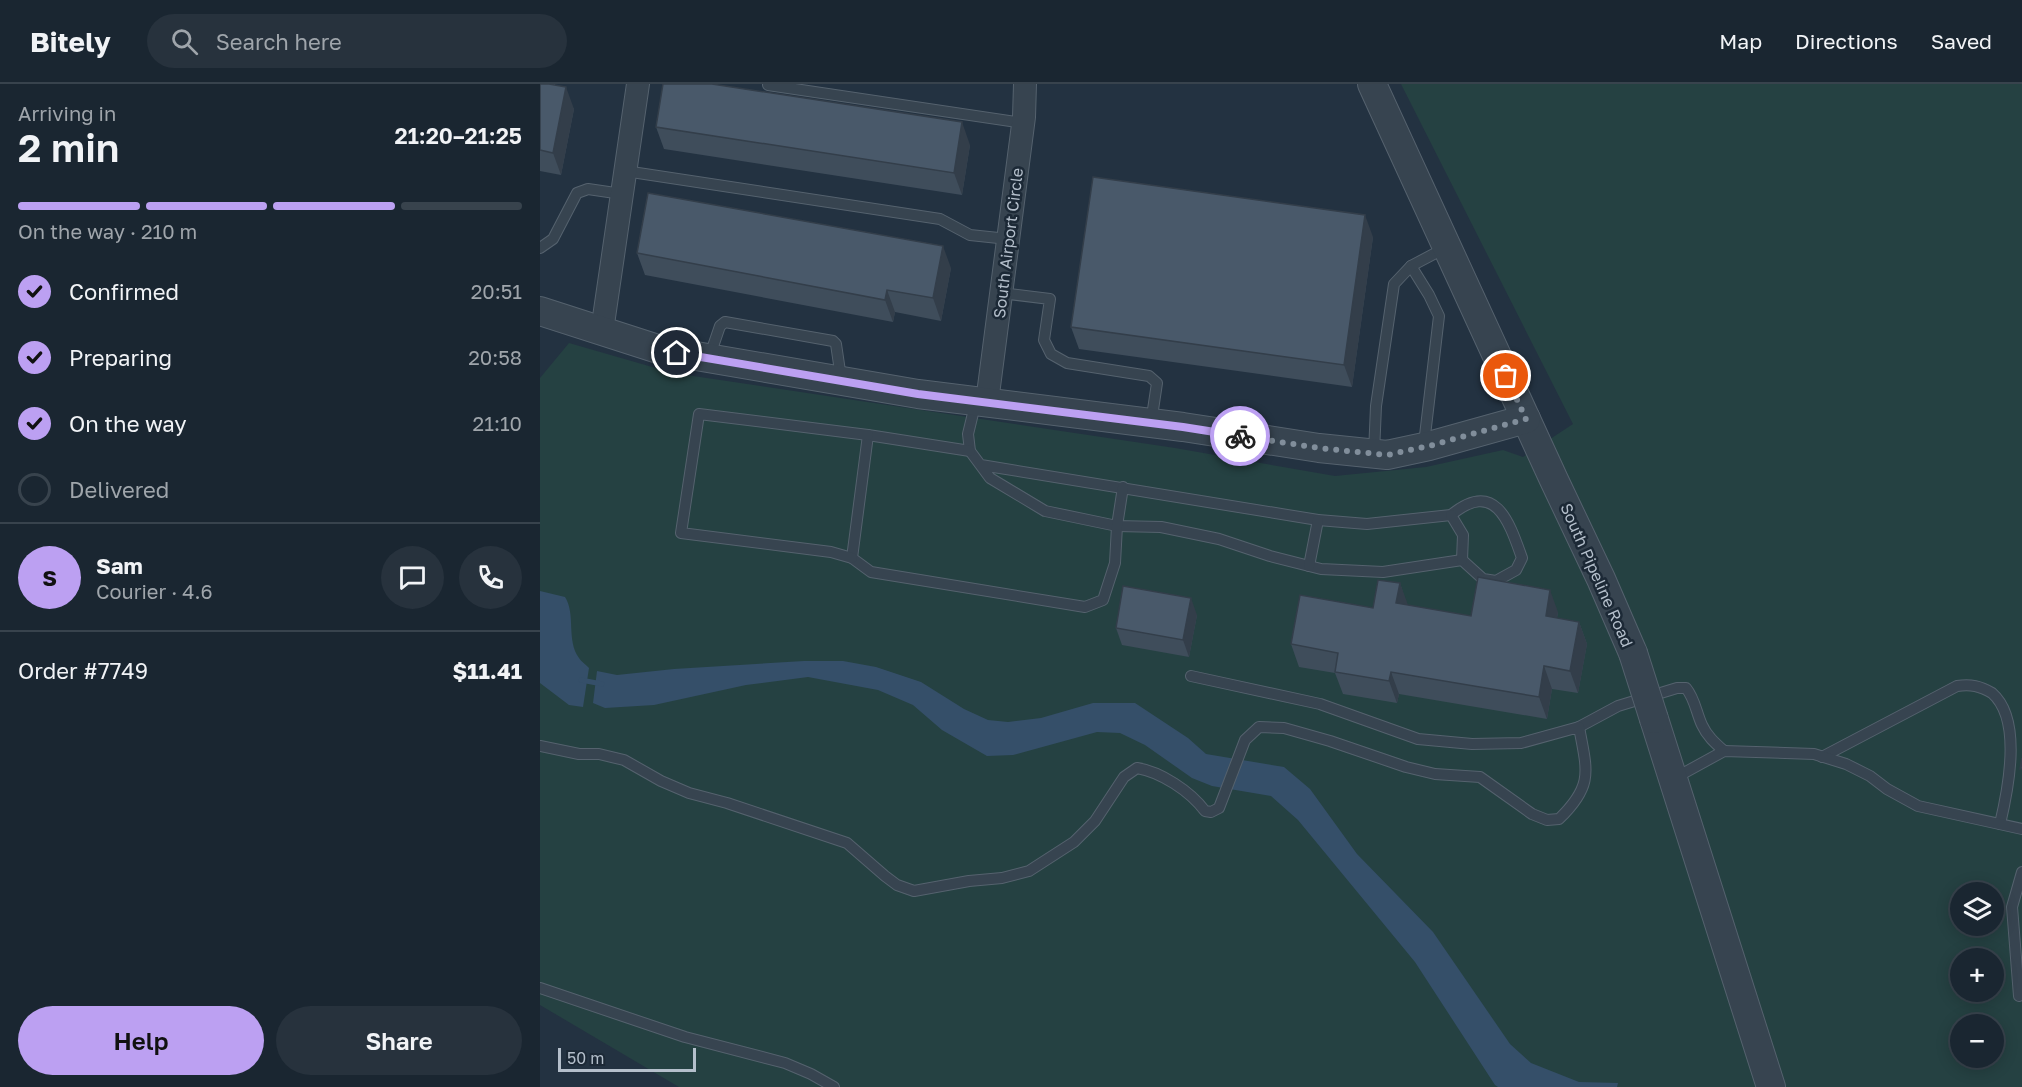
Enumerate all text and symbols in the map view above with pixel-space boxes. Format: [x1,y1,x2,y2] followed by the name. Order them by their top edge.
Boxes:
[147,14,567,68] search box
[30,25,111,58] text: Bitely
[168,25,201,58] icon: search
[216,28,342,55] text: Search here
[1719,28,1762,54] text: Map
[1795,28,1898,54] text: Directions
[1931,28,1992,54] text: Saved
[18,101,116,125] text: Arriving in
[395,122,522,149] text: 21:20–21:25
[18,124,119,171] text: 2 min
[989,167,1027,319] street label: South Airport Circle
[18,219,197,243] text: On the way · 210 m
[18,275,51,308] icon: check
[69,278,179,305] text: Confirmed
[471,279,522,303] text: 20:51
[651,327,702,378] pin
[660,336,693,369] icon: home
[18,341,51,374] icon: check
[69,344,172,371] text: Preparing
[468,345,522,369] text: 20:58
[1480,350,1531,401] pin
[1489,359,1522,392] icon: bag
[1210,406,1270,466] courier
[18,407,51,440] icon: check
[69,410,187,437] text: On the way
[473,411,522,435] text: 21:10
[1224,420,1257,453] icon: bike
[69,476,169,503] text: Delivered
[1556,500,1638,650] street label: South Pipeline Road
[381,546,444,609] button: chat
[459,546,522,609] button: phone
[96,552,143,579] text: Sam
[42,564,57,591] text: S
[96,579,213,603] text: Courier · 4.6
[18,657,148,684] text: Order #7749
[452,657,522,684] text: $11.41
[1950,882,2004,1068] map controls
[1950,882,2004,936] button: layers
[1950,948,2004,1002] button: +
[18,1006,264,1075] button: Help
[276,1006,522,1075] button: Share
[1950,1014,2004,1068] button: −
[558,1045,696,1072] scale bar
[567,1048,604,1068] text: 50 m

